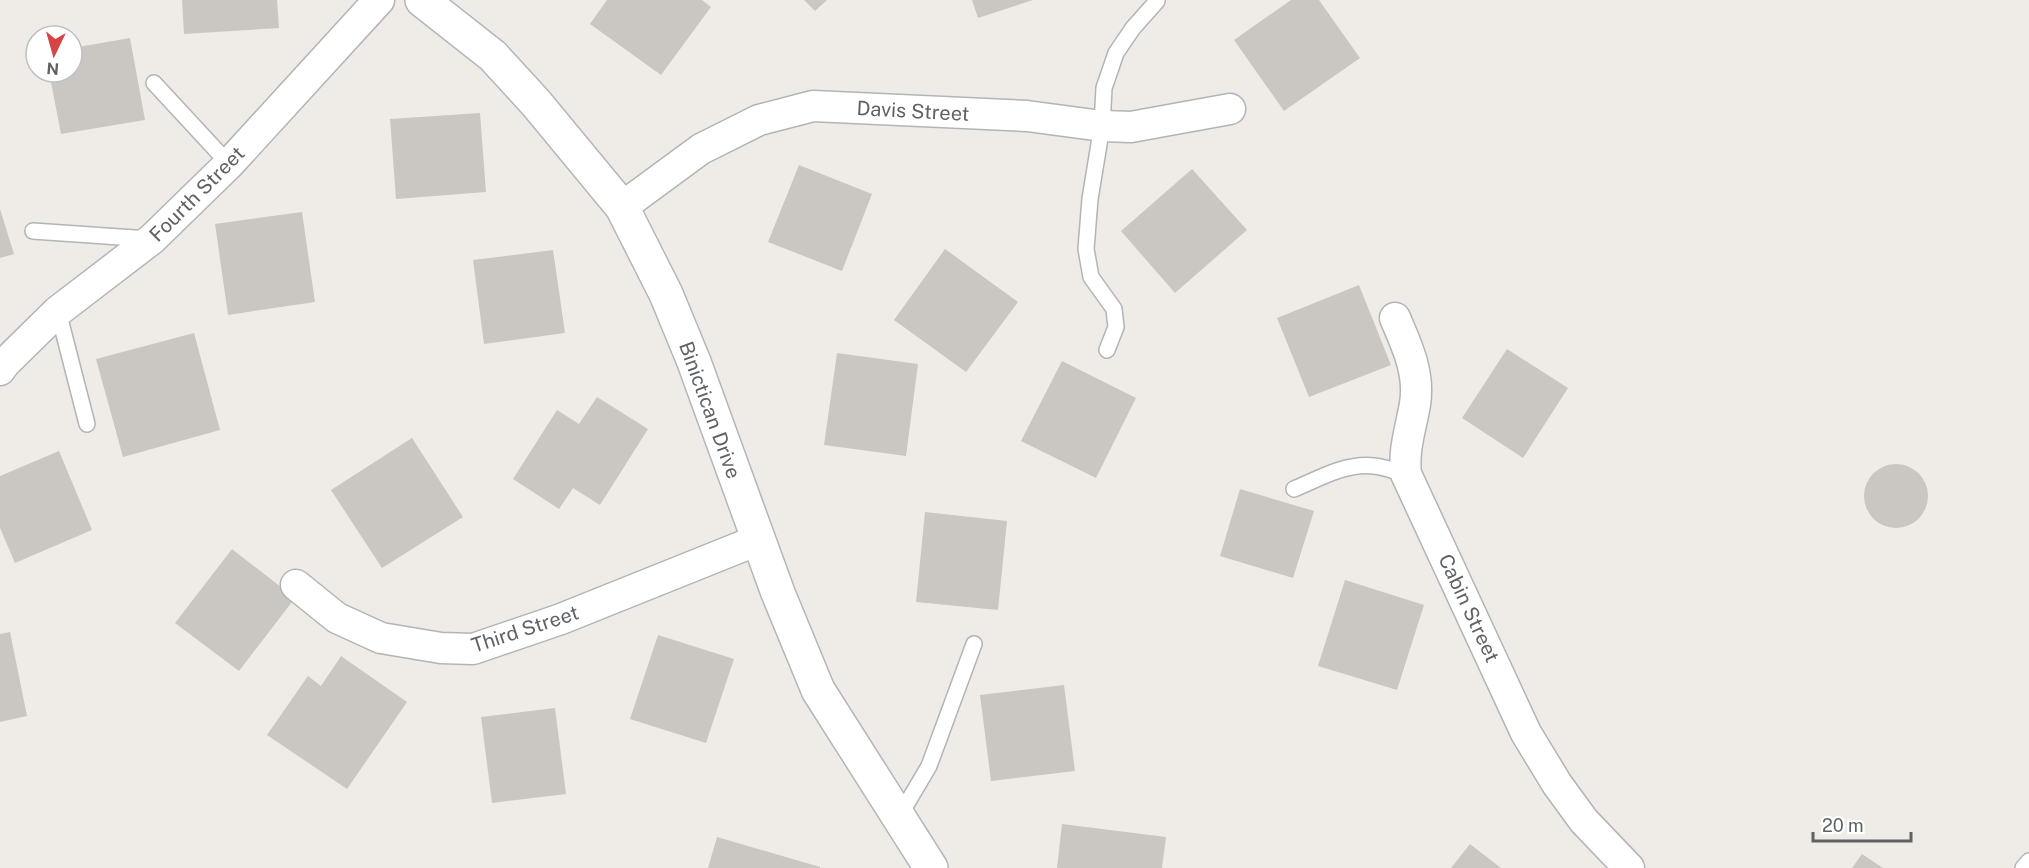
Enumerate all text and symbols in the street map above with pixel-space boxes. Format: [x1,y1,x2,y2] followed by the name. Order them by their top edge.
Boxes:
[24,24,84,84] north arrow
[46,58,60,78] text: N
[856,96,970,126] street label: Davis Street
[144,141,250,247] street label: Fourth Street
[674,338,746,482] street label: Binictican Drive
[1434,550,1504,666] street label: Cabin Street
[468,600,582,658] street label: Third Street
[1813,805,1910,843] scale bar
[1822,815,1864,836] text: 20 m

